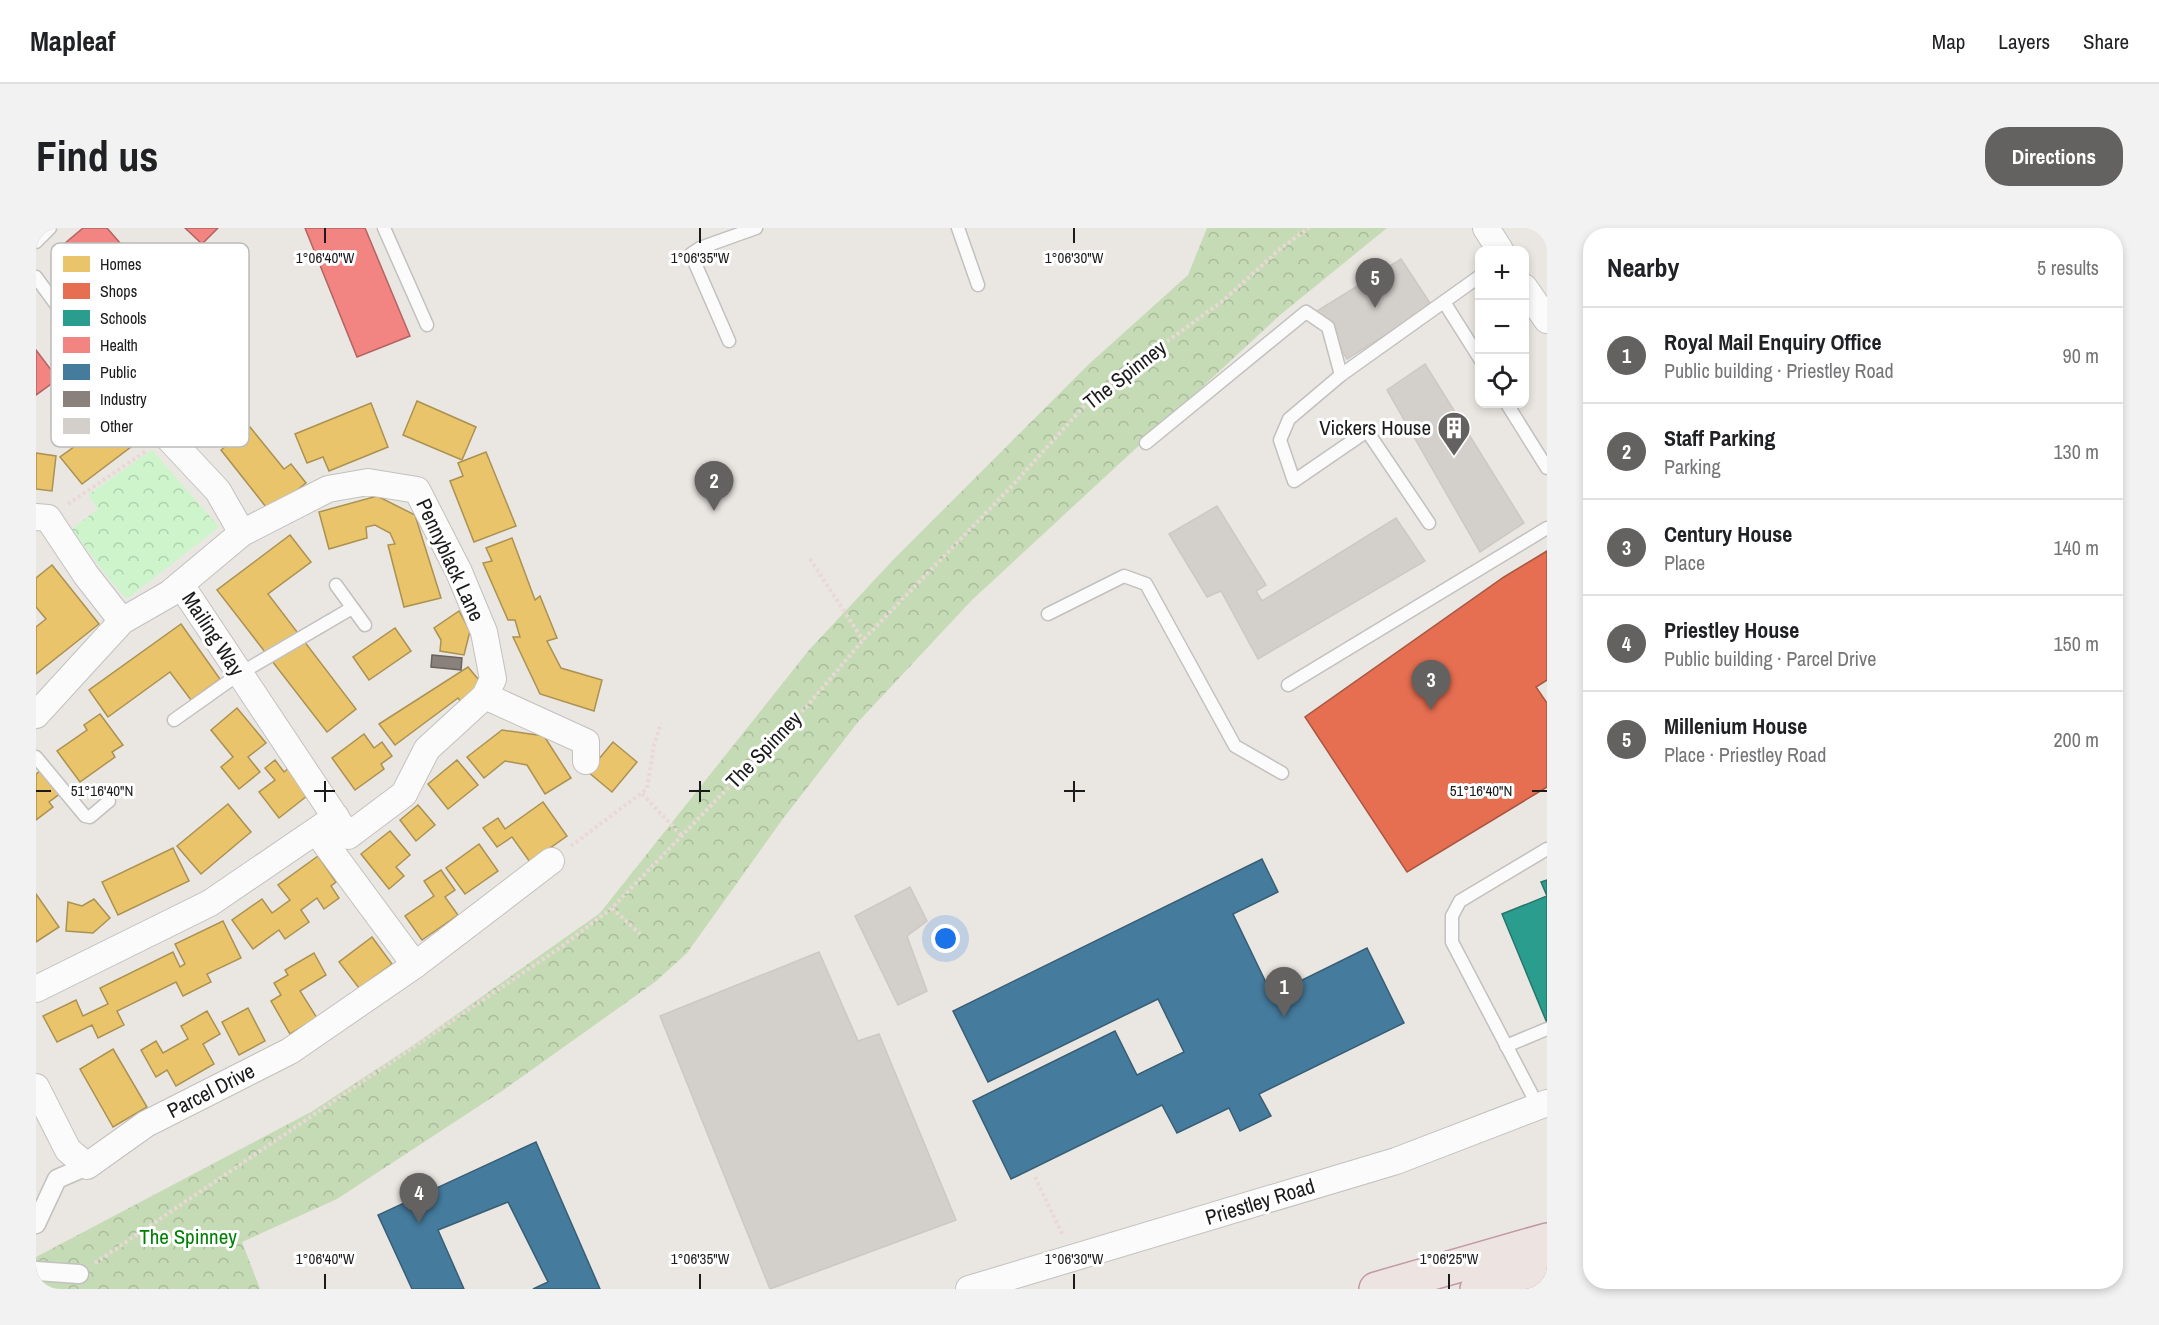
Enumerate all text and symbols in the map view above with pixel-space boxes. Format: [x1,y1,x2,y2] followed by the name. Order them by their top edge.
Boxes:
[30,22,115,60] text: Mapleaf
[1932,27,1965,56] text: Map
[1998,27,2050,56] text: Layers
[2083,27,2129,56] text: Share
[1985,127,2123,186] button: Directions
[36,128,158,184] text: Find us
[51,243,249,447] legend
[1475,246,1529,408] map controls
[1475,246,1529,300] button: +
[296,247,355,268] text: 1°06'40"W
[671,247,730,268] text: 1°06'35"W
[1045,247,1104,268] text: 1°06'30"W
[1607,250,1679,285] text: Nearby
[100,253,142,275] text: Homes
[2037,254,2099,281] text: 5 results
[1356,259,1394,308] pin: 5
[100,280,137,302] text: Shops
[1475,300,1529,354] button: −
[100,307,147,329] text: Schools
[1664,327,1882,357] text: Royal Mail Enquiry Office
[1077,333,1172,416] street label: The Spinney
[100,334,138,356] text: Health
[1622,342,1631,369] text: 1
[2063,342,2099,369] text: 90 m
[1475,354,1529,408] button: locate
[1664,357,1894,384] text: Public building · Priestley Road
[100,361,137,383] text: Public
[100,388,147,410] text: Industry
[1436,410,1472,457] building icon: Vickers House
[1319,413,1431,442] place label: Vickers House
[100,415,133,437] text: Other
[1664,423,1775,453] text: Staff Parking
[1622,438,1631,465] text: 2
[2053,438,2099,465] text: 130 m
[1664,453,1721,480] text: Parking
[694,462,734,511] pin: 2
[409,494,492,626] street label: Pennyblack Lane
[1664,519,1792,549] text: Century House
[1622,534,1631,561] text: 3
[2053,534,2099,561] text: 140 m
[1664,549,1705,576] text: Place
[175,586,252,682] street label: Mailing Way
[1664,615,1799,645] text: Priestley House
[1622,630,1631,657] text: 4
[2053,630,2099,657] text: 150 m
[1664,645,1876,672] text: Public building · Parcel Drive
[1412,660,1450,710] pin: 3
[719,704,808,795] street label: The Spinney
[1664,711,1807,741] text: Millenium House
[1622,726,1631,753] text: 5
[2053,726,2099,753] text: 200 m
[1664,741,1826,768] text: Place · Priestley Road
[71,780,133,801] text: 51°16'40"N
[1450,780,1512,801] text: 51°16'40"N
[931,924,960,953] your location
[1264,968,1304,1017] pin: 1
[162,1056,260,1125] street label: Parcel Drive
[1202,1171,1318,1232] street label: Priestley Road
[400,1174,439,1223] pin: 4
[139,1222,237,1251] park label: The Spinney
[296,1248,355,1269] text: 1°06'40"W
[671,1248,730,1269] text: 1°06'35"W
[1045,1248,1104,1269] text: 1°06'30"W
[1420,1248,1479,1269] text: 1°06'25"W

